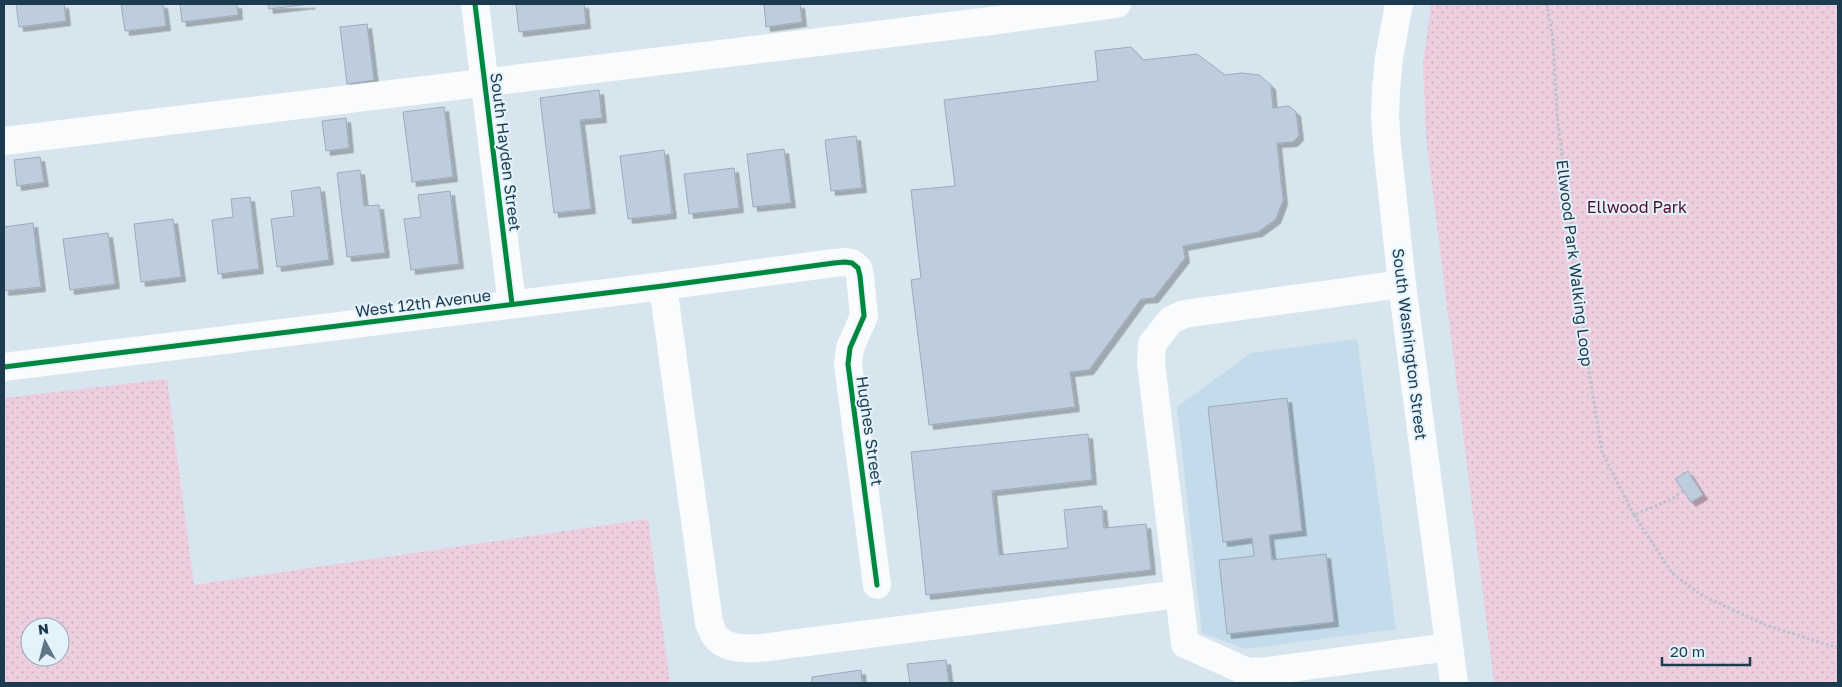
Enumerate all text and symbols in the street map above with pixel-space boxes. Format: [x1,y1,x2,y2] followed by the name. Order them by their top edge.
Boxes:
[486,72,526,232] street label: South Hayden Street
[1552,158,1598,368] street label: Ellwood Park Walking Loop
[1587,197,1687,217] park label: Ellwood Park
[1388,247,1432,441] street label: South Washington Street
[354,285,492,321] street label: West 12th Avenue
[852,375,888,487] street label: Hughes Street
[20,617,70,667] north arrow
[37,620,50,638] text: N
[1662,634,1750,666] scale bar
[1670,642,1705,660] text: 20 m

